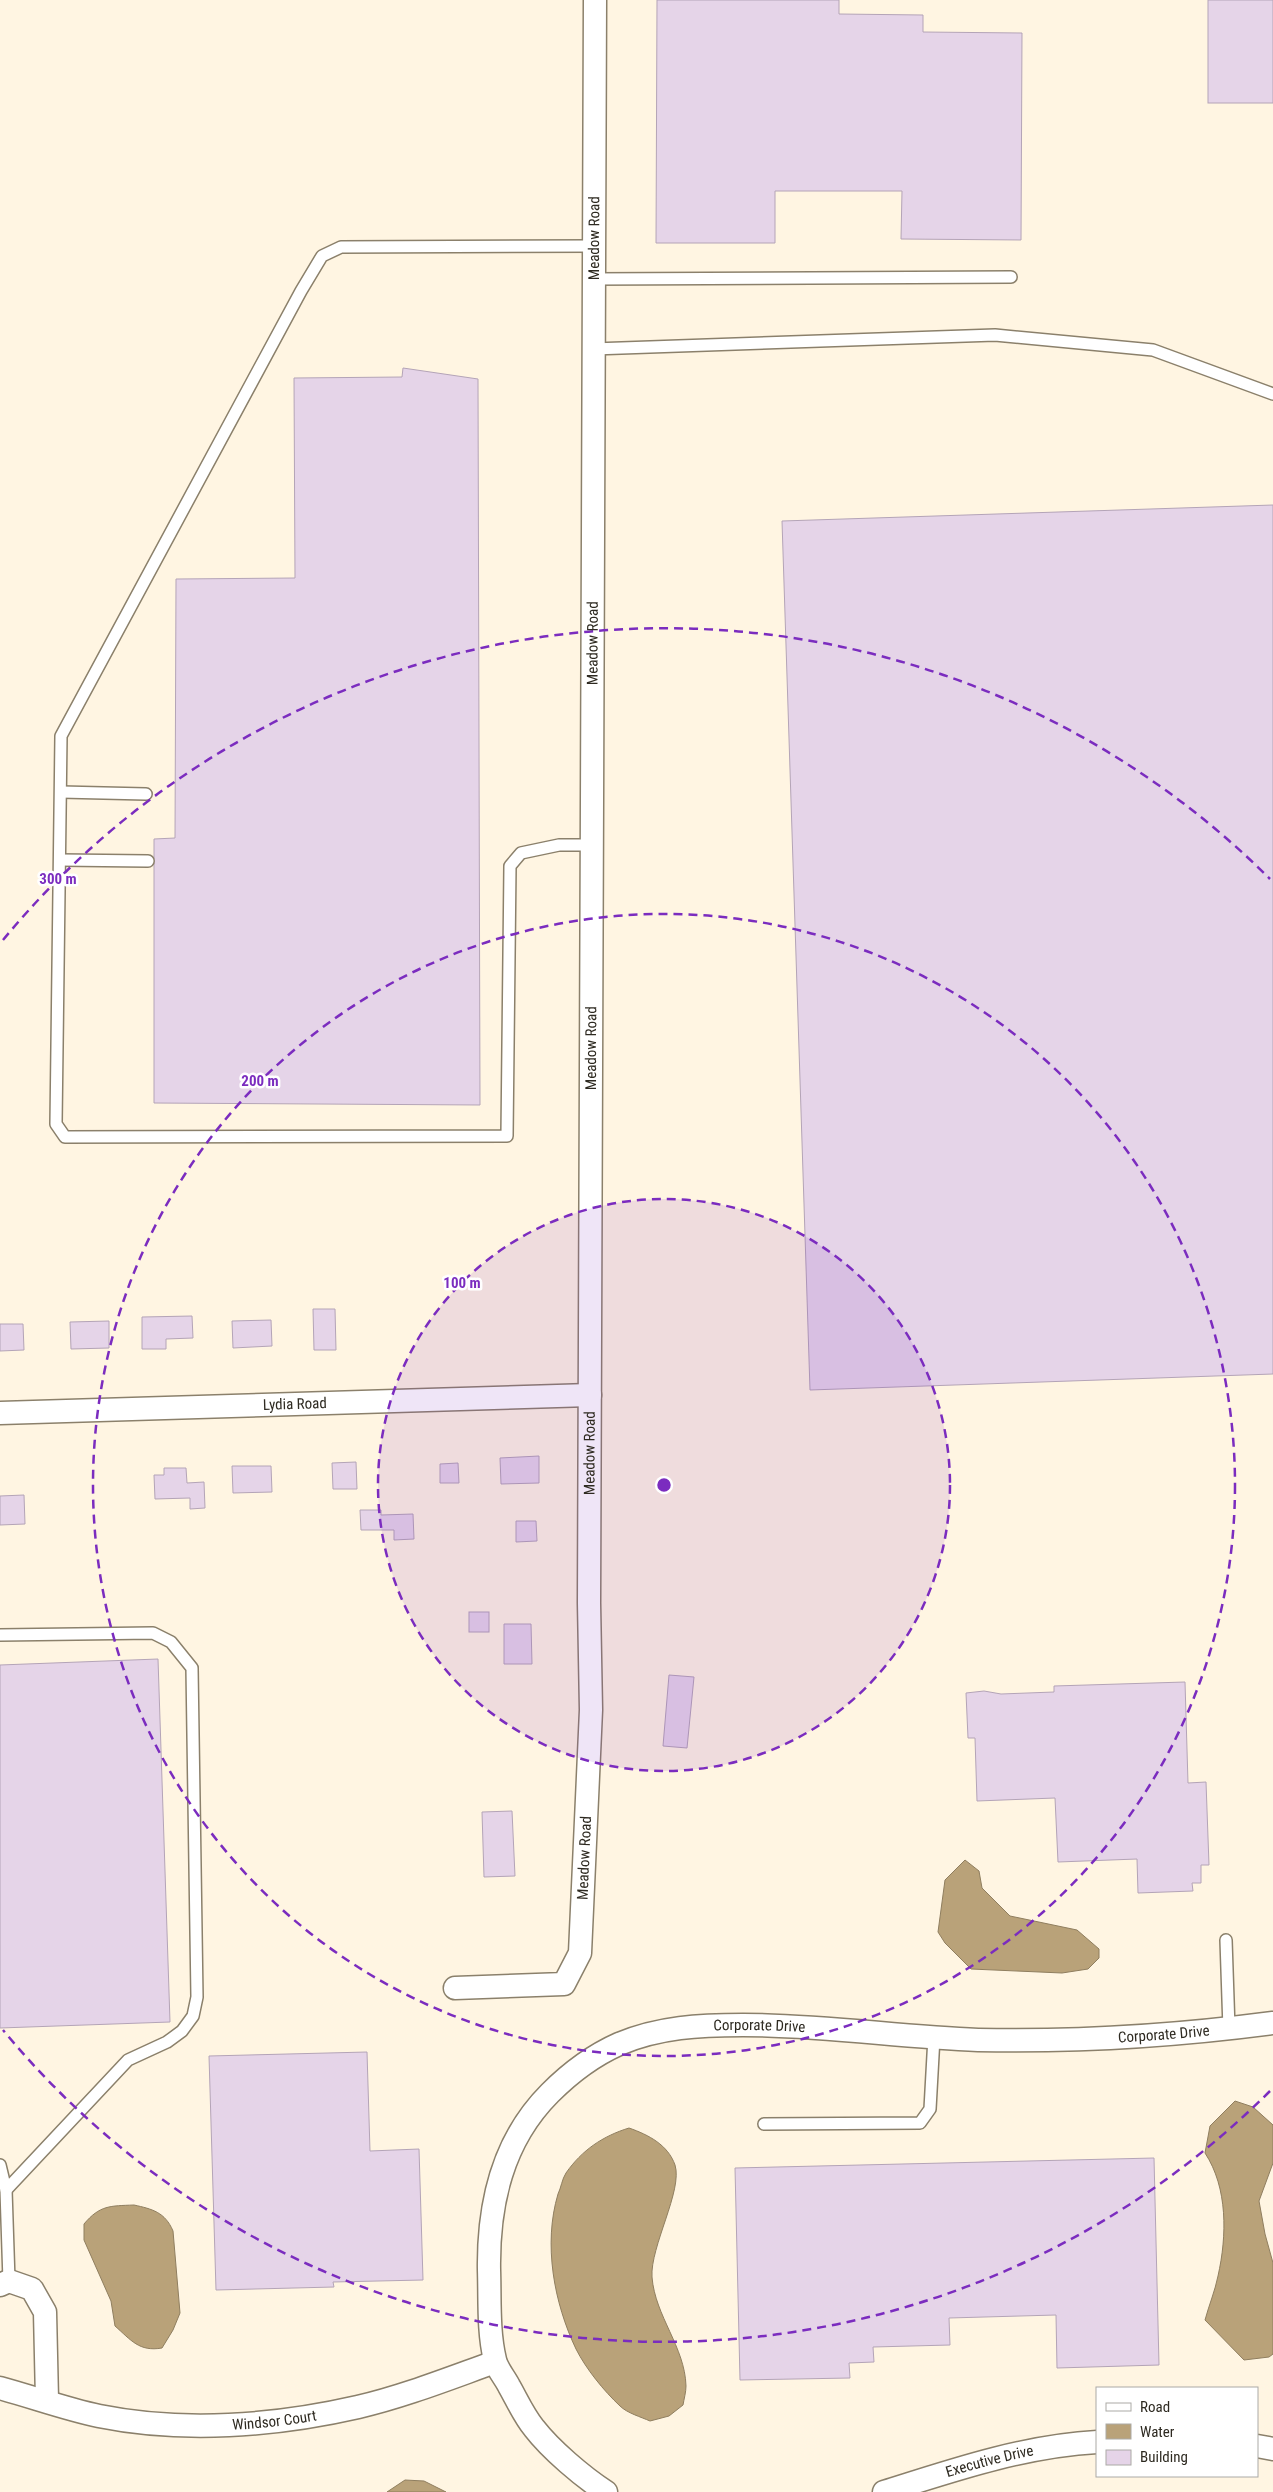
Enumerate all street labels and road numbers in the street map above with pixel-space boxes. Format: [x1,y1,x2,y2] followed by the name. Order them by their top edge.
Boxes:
[585,196,603,280] street label: Meadow Road
[583,601,602,685] street label: Meadow Road
[582,1006,600,1090] street label: Meadow Road
[263,1394,327,1414] street label: Lydia Road
[580,1411,599,1495] street label: Meadow Road
[573,1816,595,1900] street label: Meadow Road
[713,2016,806,2036] street label: Corporate Drive
[1117,2021,1210,2047] street label: Corporate Drive
[232,2406,318,2434] street label: Windsor Court
[943,2441,1035,2481] street label: Executive Drive

